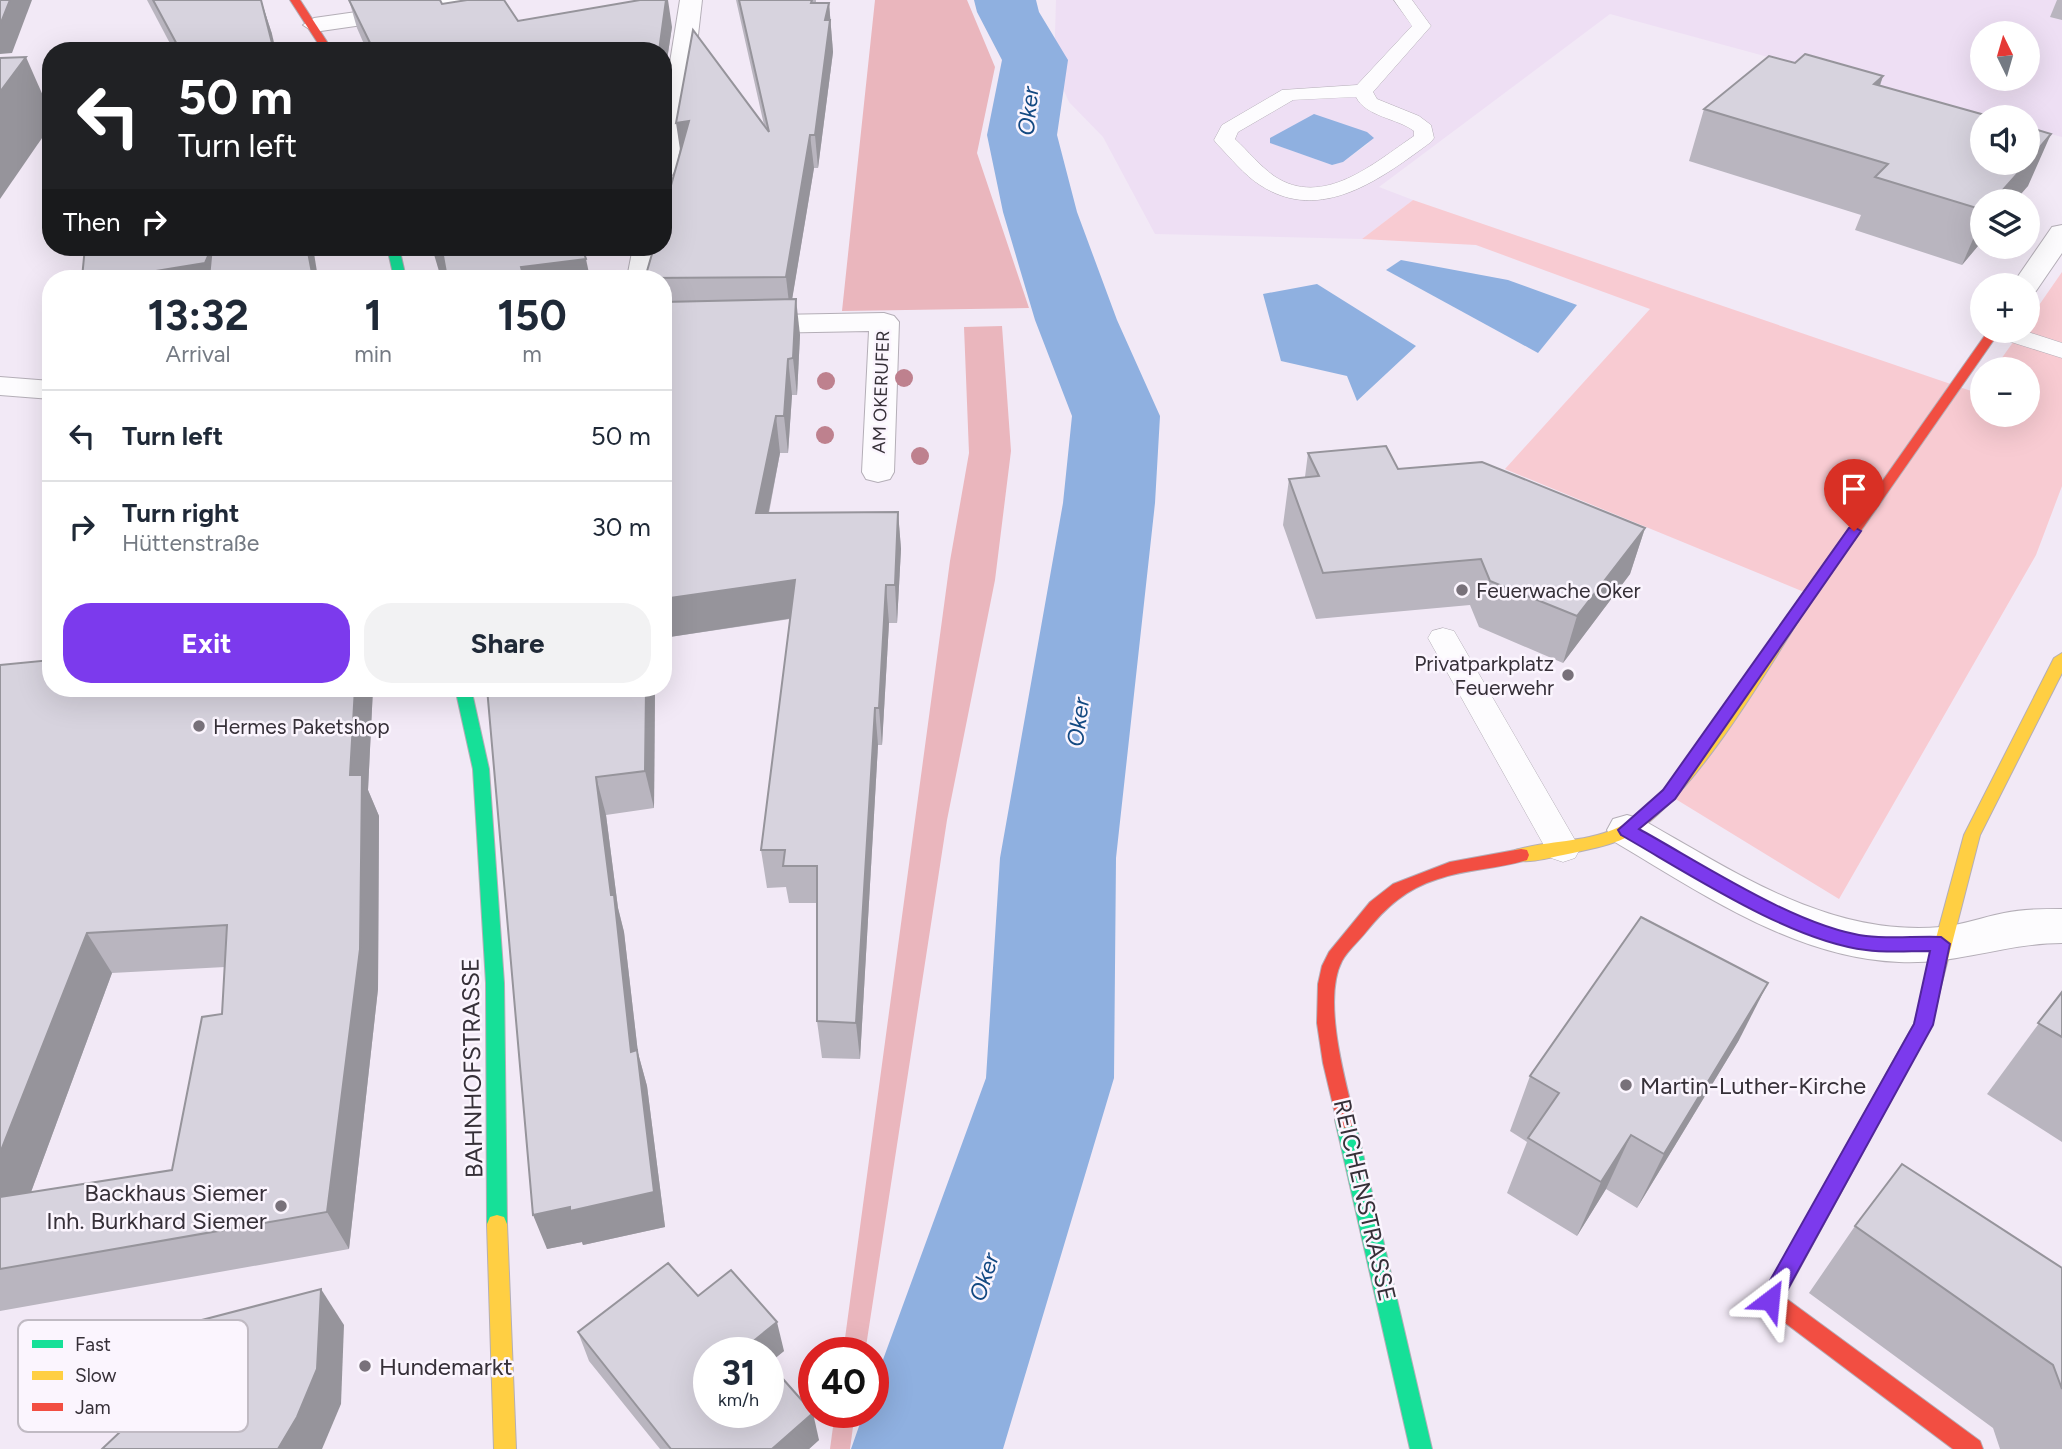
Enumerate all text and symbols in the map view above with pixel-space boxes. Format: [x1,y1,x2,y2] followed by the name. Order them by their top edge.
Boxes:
[1970,21,2040,91] north arrow
[1970,21,2040,427] map controls
[178,67,293,126] text: 50 m
[63,70,154,161] icon: left
[1012,84,1045,137] water label: Oker
[1970,105,2040,175] button: sound
[178,127,297,165] text: Turn left
[1970,189,2040,259] button: layers
[135,203,173,241] icon: right
[63,206,121,238] text: Then
[1970,273,2040,343] button: +
[147,290,249,341] text: 13:32
[364,290,382,341] text: 1
[497,290,567,341] text: 150
[868,330,894,454] street label: AM OKERUFER
[166,340,231,368] text: Arrival
[354,340,392,368] text: min
[522,340,542,368] text: m
[1970,357,2040,427] button: −
[63,417,101,455] icon: left
[122,420,223,452] text: Turn left
[591,420,651,452] text: 50 m
[1824,459,1884,531] pin
[1835,470,1873,508] icon: arrive
[122,497,239,529] text: Turn right
[63,508,101,546] icon: right
[592,511,651,543] text: 30 m
[122,529,259,557] text: Hüttenstraße
[1476,578,1641,603] place label: Feuerwache Oker
[1454,582,1470,598] marker: Feuerwache Oker
[63,603,350,683] button: Exit
[364,603,651,683] button: Share
[1414,651,1554,700] place label: Privatparkplatz Feuerwehr
[1560,667,1576,683] marker: Privatparkplatz Feuerwehr
[1061,695,1095,748] water label: Oker
[213,714,390,739] place label: Hermes Paketshop
[191,718,207,734] marker: Hermes Paketshop
[456,958,488,1178] street label: BAHNHOFSTRASSE
[1640,1071,1866,1100] place label: Martin-Luther-Kirche
[1618,1077,1634,1093] marker: Martin-Luther-Kirche
[1328,1096,1402,1304] street label: REICHENSTRASSE
[46,1178,267,1235] place label: Backhaus Siemer Inh. Burkhard Siemer
[273,1198,289,1214] marker: Backhaus Siemer Inh. Burkhard Siemer
[963,1248,1005,1305] water label: Oker
[1733,1263,1807,1337] position arrow
[18,1320,248,1432] legend
[75,1333,111,1356] text: Fast
[798,1337,889,1428] speed limit sign: 40
[379,1352,512,1381] place label: Hundemarkt
[721,1352,756,1394] text: 31
[357,1358,373,1374] marker: Hundemarkt
[75,1364,117,1387] text: Slow
[718,1389,759,1411] text: km/h
[75,1396,111,1419] text: Jam

